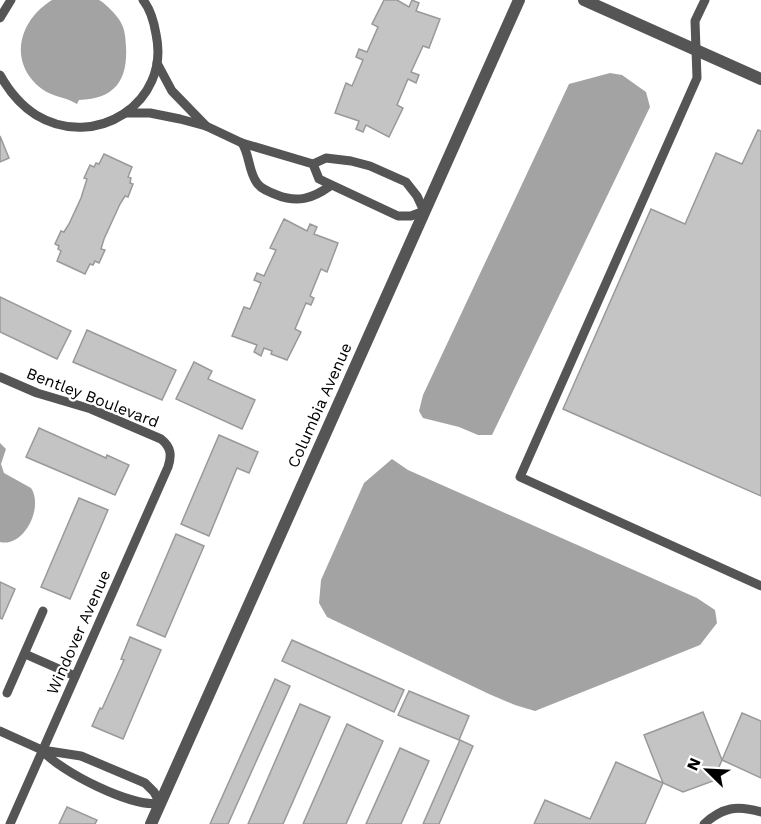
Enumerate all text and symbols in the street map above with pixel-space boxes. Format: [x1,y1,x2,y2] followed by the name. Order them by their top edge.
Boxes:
[283,340,356,471] street label: Columbia Avenue
[24,363,162,432] street label: Bentley Boulevard
[42,567,114,697] street label: Windover Avenue
[677,740,737,800] north arrow
[683,755,705,773] text: N

